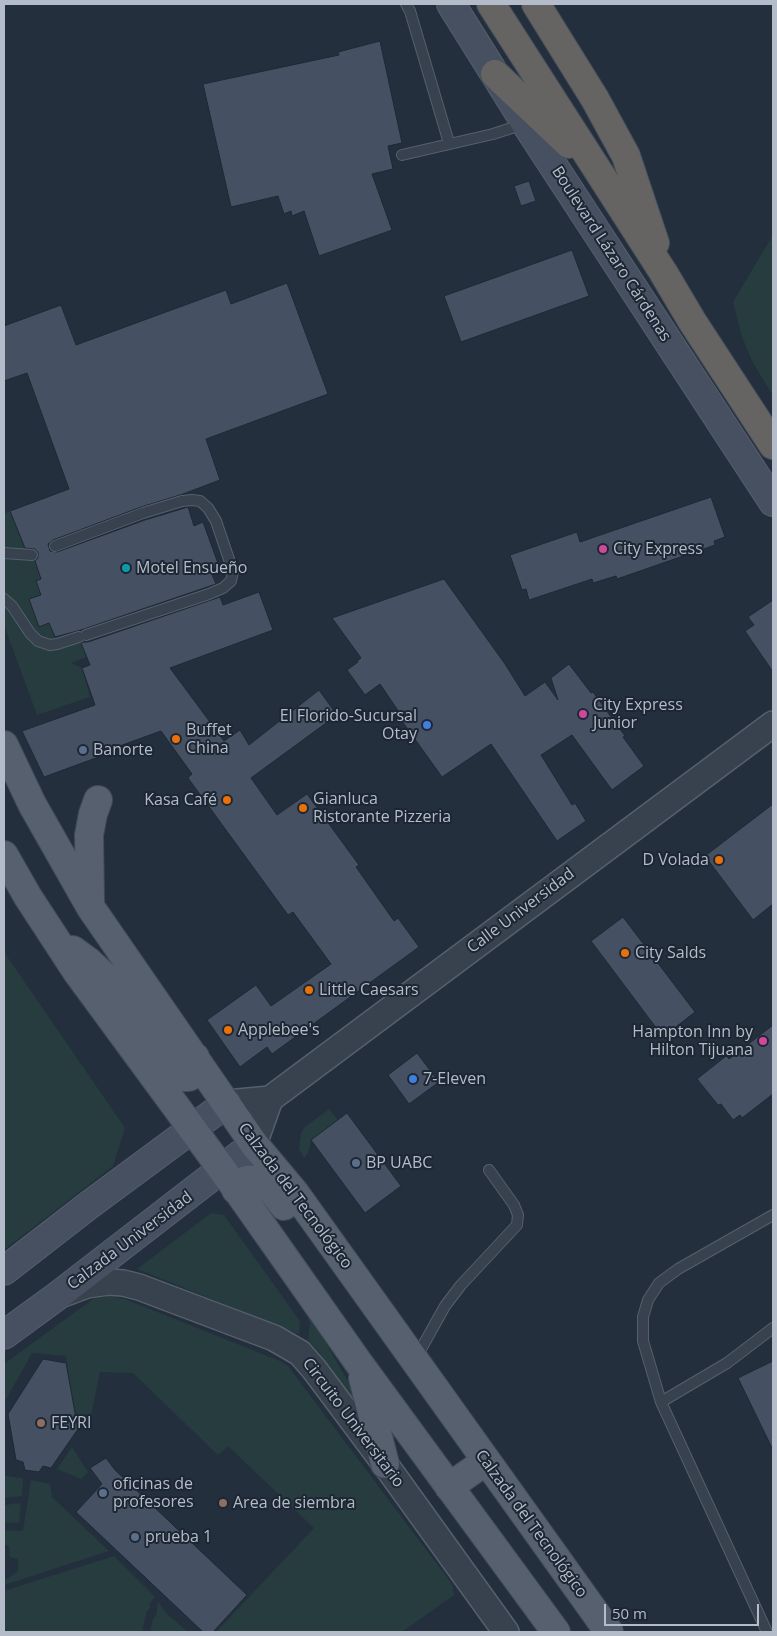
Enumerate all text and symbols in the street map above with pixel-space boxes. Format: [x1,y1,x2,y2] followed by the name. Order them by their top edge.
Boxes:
[547,163,675,345] street label: Boulevard Lázaro Cárdenas
[613,539,703,559] place label: City Express
[597,543,609,555] marker: City Express
[136,558,247,578] place label: Motel Ensueño
[120,562,132,574] marker: Motel Ensueño
[593,695,683,733] place label: City Express Junior
[280,706,417,744] place label: El Florido-Sucursal Otay
[577,708,589,720] marker: City Express Junior
[421,719,433,731] marker: El Florido-Sucursal Otay
[186,720,232,758] place label: Buffet China
[170,733,182,745] marker: Buffet China
[93,740,153,760] place label: Banorte
[77,744,89,756] marker: Banorte
[313,789,451,827] place label: Gianluca Ristorante Pizzeria
[144,790,217,810] place label: Kasa Café
[221,794,233,806] marker: Kasa Café
[297,802,309,814] marker: Gianluca Ristorante Pizzeria
[642,850,709,870] place label: D Volada
[713,854,725,866] marker: D Volada
[464,864,578,958] street label: Calle Universidad
[635,943,706,963] place label: City Salds
[619,947,631,959] marker: City Salds
[319,980,419,1000] place label: Little Caesars
[303,984,315,996] marker: Little Caesars
[238,1020,320,1040] place label: Applebee's
[632,1022,753,1060] place label: Hampton Inn by Hilton Tijuana
[222,1024,234,1036] marker: Applebee's
[757,1035,769,1047] marker: Hampton Inn by Hilton Tijuana
[423,1069,486,1089] place label: 7-Eleven
[407,1073,419,1085] marker: 7-Eleven
[234,1119,356,1273] street label: Calzada del Tecnológico
[366,1153,432,1173] place label: BP UABC
[350,1157,362,1169] marker: BP UABC
[64,1188,196,1294] street label: Calzada Universidad
[298,1354,408,1492] street label: Circuito Universitario
[51,1413,91,1433] place label: FEYRI
[35,1417,47,1429] marker: FEYRI
[471,1446,591,1602] street label: Calzada del Tecnológico
[113,1474,194,1512] place label: oficinas de profesores
[97,1487,109,1499] marker: oficinas de profesores
[233,1493,355,1513] place label: Area de siembra
[217,1497,229,1509] marker: Area de siembra
[145,1527,212,1547] place label: prueba 1
[129,1531,141,1543] marker: prueba 1
[607,1594,762,1626] scale bar
[612,1603,647,1623] text: 50 m

